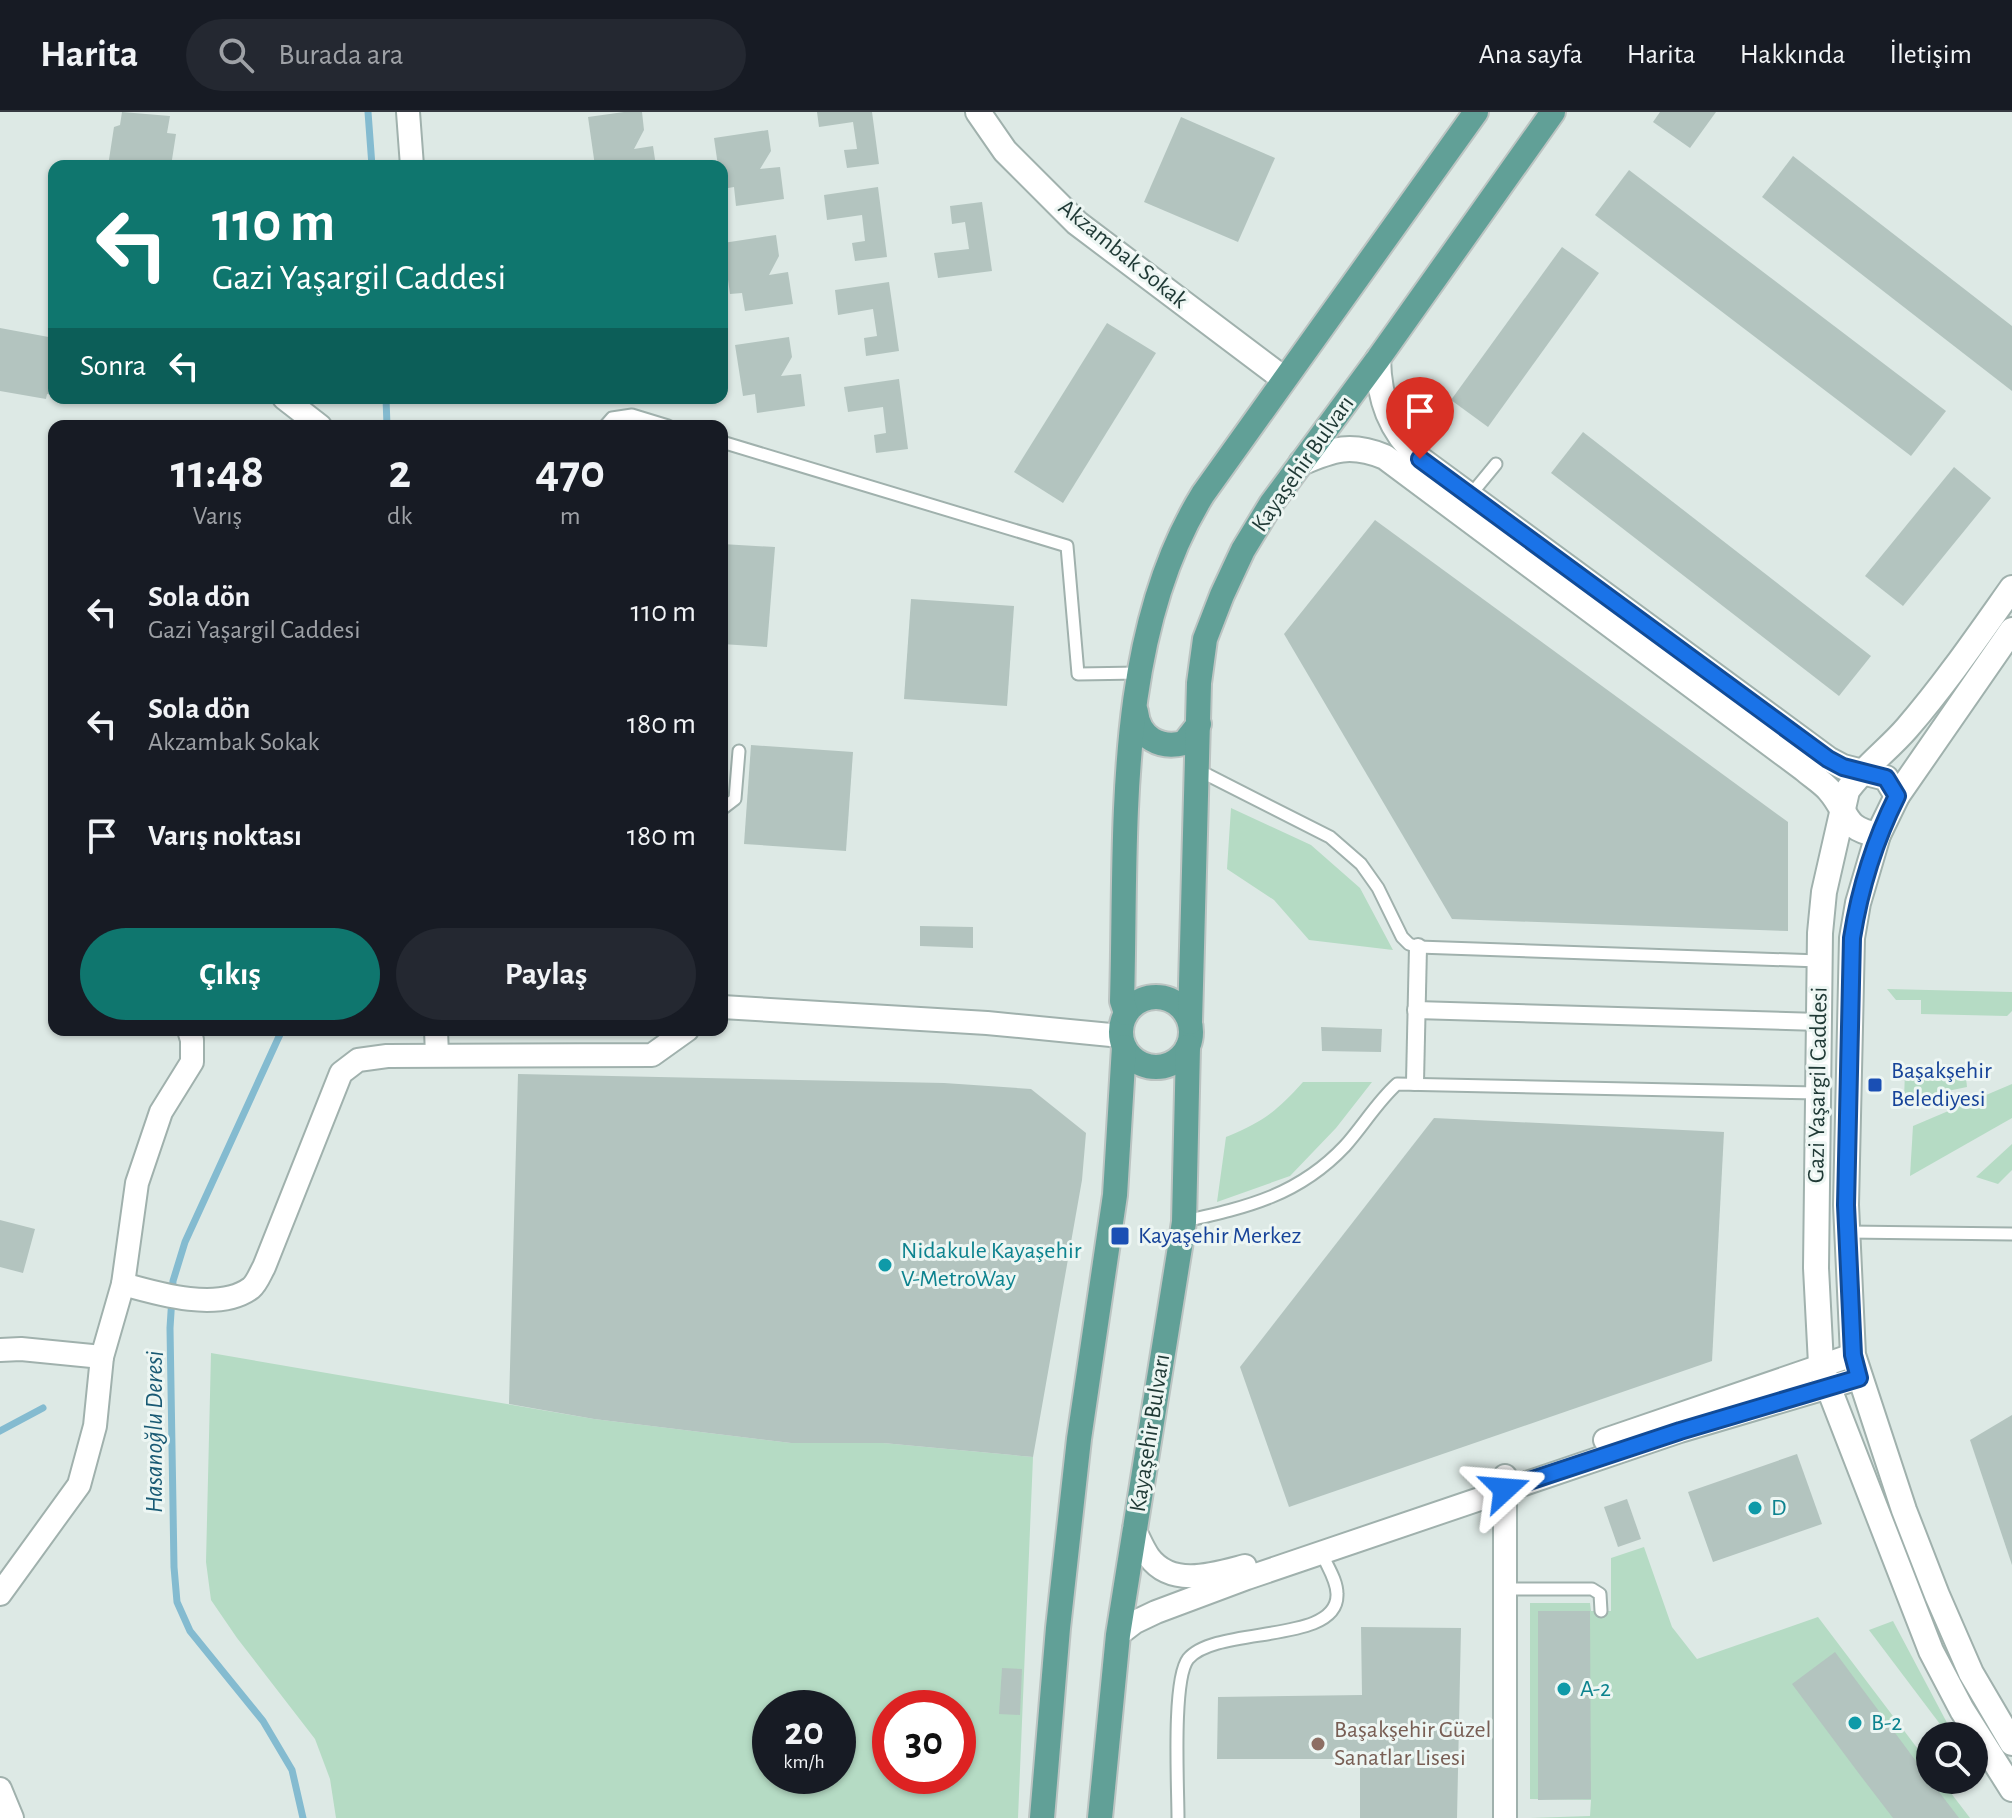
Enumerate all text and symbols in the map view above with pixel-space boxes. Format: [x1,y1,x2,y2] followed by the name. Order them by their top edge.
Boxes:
[186,19,746,91] search box
[214,33,258,77] icon: search
[40,36,138,74] text: Harita
[278,40,404,70] text: Burada ara
[1479,41,1583,69] text: Ana sayfa
[1627,41,1696,69] text: Harita
[1740,41,1845,69] text: Hakkında
[1889,41,1972,69] text: İletişim
[80,192,184,296] icon: left
[212,195,335,251] text: 110 m
[1054,195,1192,313] street label: Akzambak Sokak
[212,260,506,296] text: Gazi Yaşargil Caddesi
[162,344,206,388] icon: left
[80,351,146,381] text: Sonra
[1386,377,1454,459] pin
[1398,389,1442,433] icon: arrive
[1247,392,1359,536] street label: Kayaşehir Bulvarı
[171,449,264,497] text: 11:48
[388,449,411,497] text: 2
[535,449,605,497] text: 470
[193,503,242,529] text: Varış
[387,503,412,529] text: dk
[560,503,581,529] text: m
[148,582,250,612] text: Sola dön
[80,590,124,634] icon: left
[631,597,696,627] text: 110 m
[148,617,361,643] text: Gazi Yaşargil Caddesi
[148,694,250,724] text: Sola dön
[80,702,124,746] icon: left
[627,709,696,739] text: 180 m
[148,729,319,755] text: Akzambak Sokak
[80,814,124,858] icon: arrive
[148,821,302,851] text: Varış noktası
[627,821,696,851] text: 180 m
[80,928,380,1020] button: Çıkış
[396,928,696,1020] button: Paylaş
[1804,987,1832,1183] street label: Gazi Yaşargil Caddesi
[1891,1059,1992,1111] place label: Başakşehir Belediyesi
[1866,1076,1884,1094] marker: Başakşehir Belediyesi
[1138,1224,1301,1248] place label: Kayaşehir Merkez
[1109,1225,1131,1247] marker: Kayaşehir Merkez
[901,1239,1082,1291] place label: Nidakule Kayaşehir V-MetroWay
[876,1256,894,1274] marker: Nidakule Kayaşehir V-MetroWay
[141,1350,167,1513] water label: Hasanoğlu Deresi
[1126,1352,1174,1514] street label: Kayaşehir Bulvarı
[1463,1447,1547,1531] position arrow
[1771,1496,1787,1520] place label: D
[1746,1499,1764,1517] marker: D
[1580,1677,1611,1701] place label: A-2
[1555,1680,1573,1698] marker: A-2
[872,1690,976,1794] speed limit sign: 30
[1871,1711,1902,1735] place label: B-2
[784,1712,824,1752] text: 20
[1846,1714,1864,1732] marker: B-2
[1334,1718,1492,1770] place label: Başakşehir Güzel Sanatlar Lisesi
[1916,1722,1988,1794] map controls
[1916,1722,1988,1794] button: search
[1309,1735,1327,1753] marker: Başakşehir Güzel Sanatlar Lisesi
[783,1752,825,1772] text: km/h

